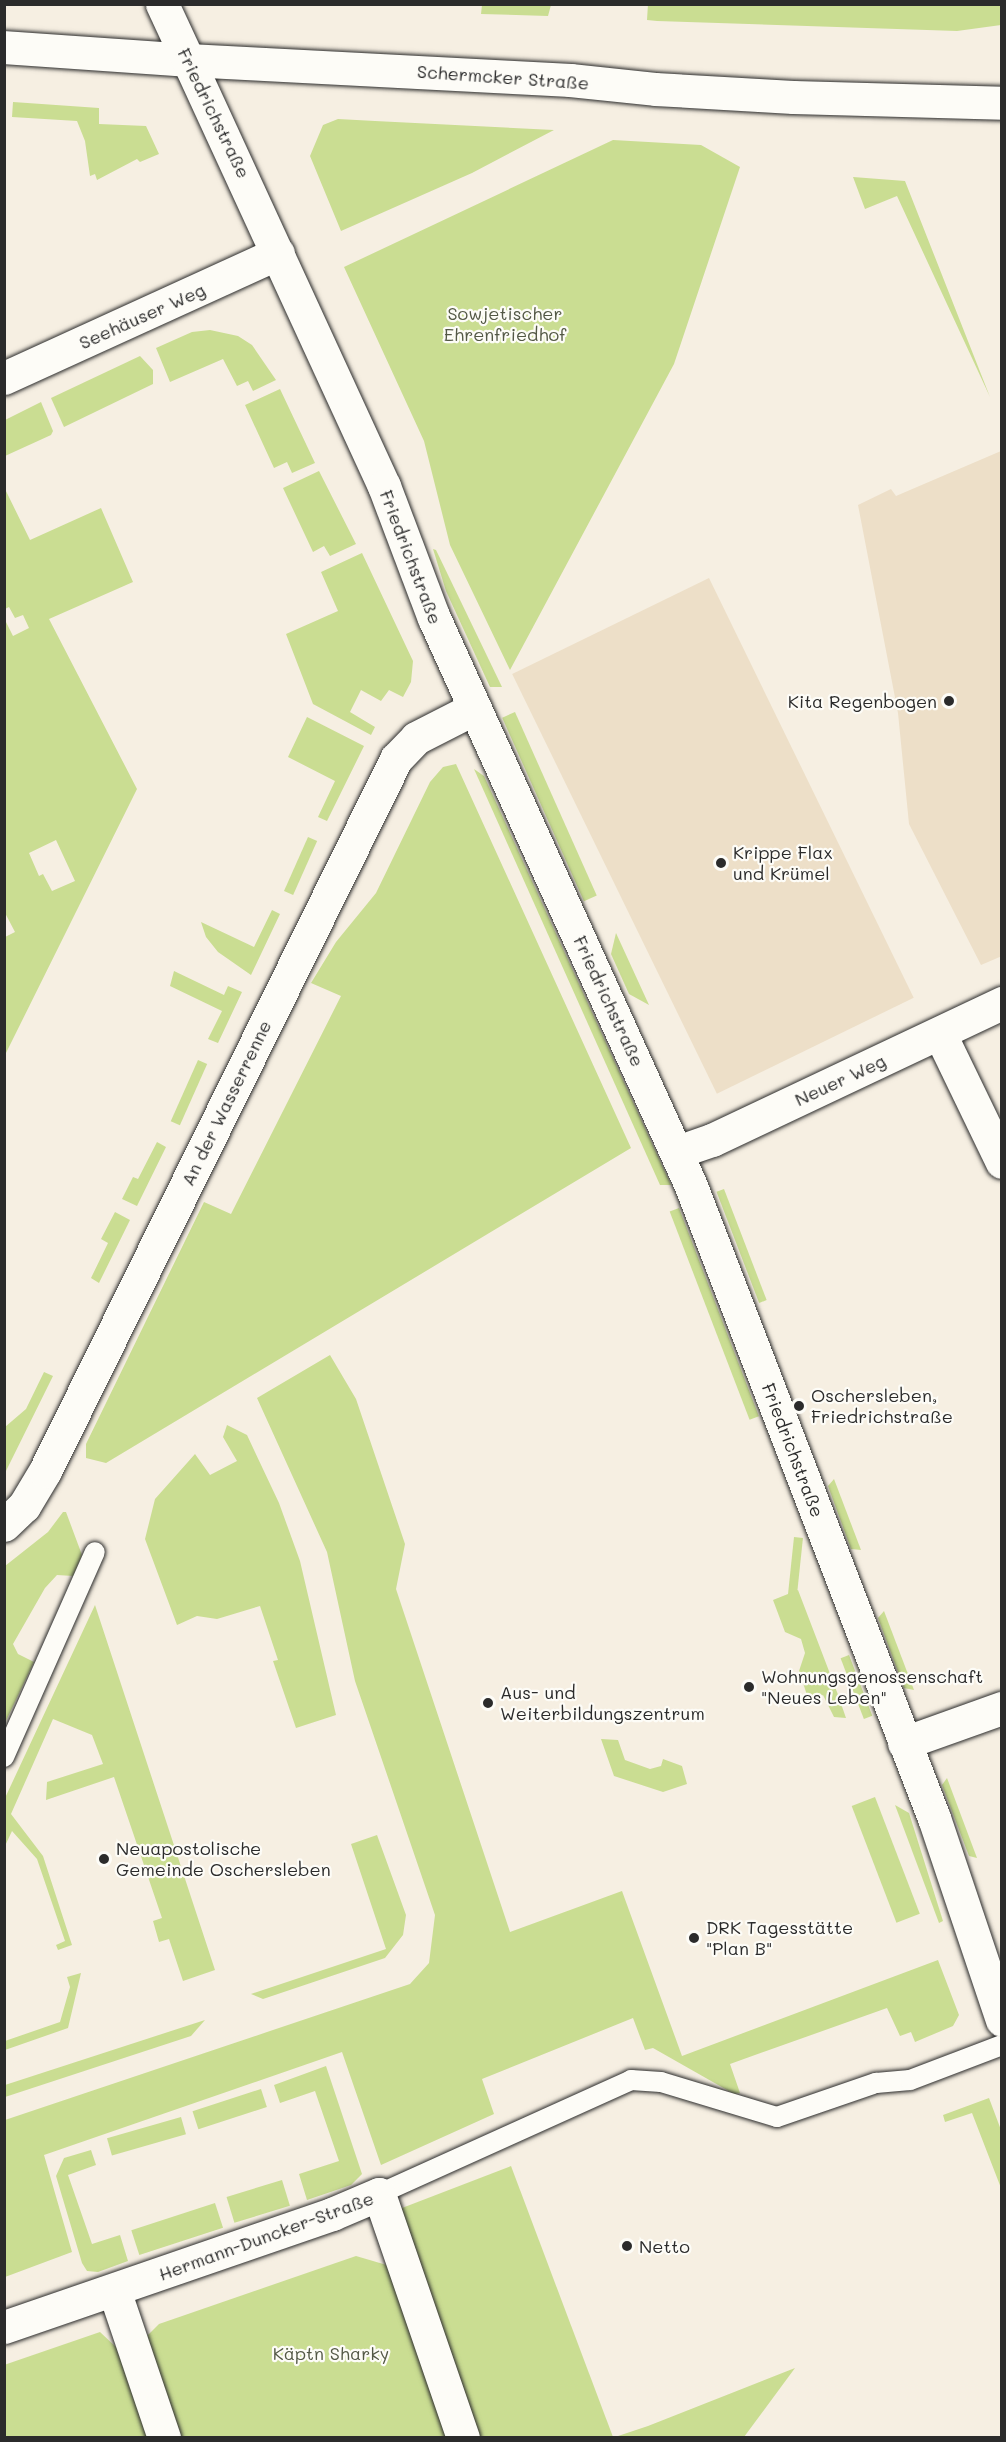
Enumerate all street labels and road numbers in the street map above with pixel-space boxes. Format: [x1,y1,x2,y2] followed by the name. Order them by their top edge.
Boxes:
[173,44,255,182] street label: Friedrichstraße
[416,60,590,94] street label: Schermcker Straße
[76,279,208,353] street label: Seehäuser Weg
[375,487,447,627] street label: Friedrichstraße
[569,932,649,1070] street label: Friedrichstraße
[177,1017,275,1189] street label: An der Wasserrenne
[791,1050,889,1110] street label: Neuer Weg
[757,1380,829,1520] street label: Friedrichstraße
[156,2187,376,2285] street label: Hermann-Duncker-Straße

